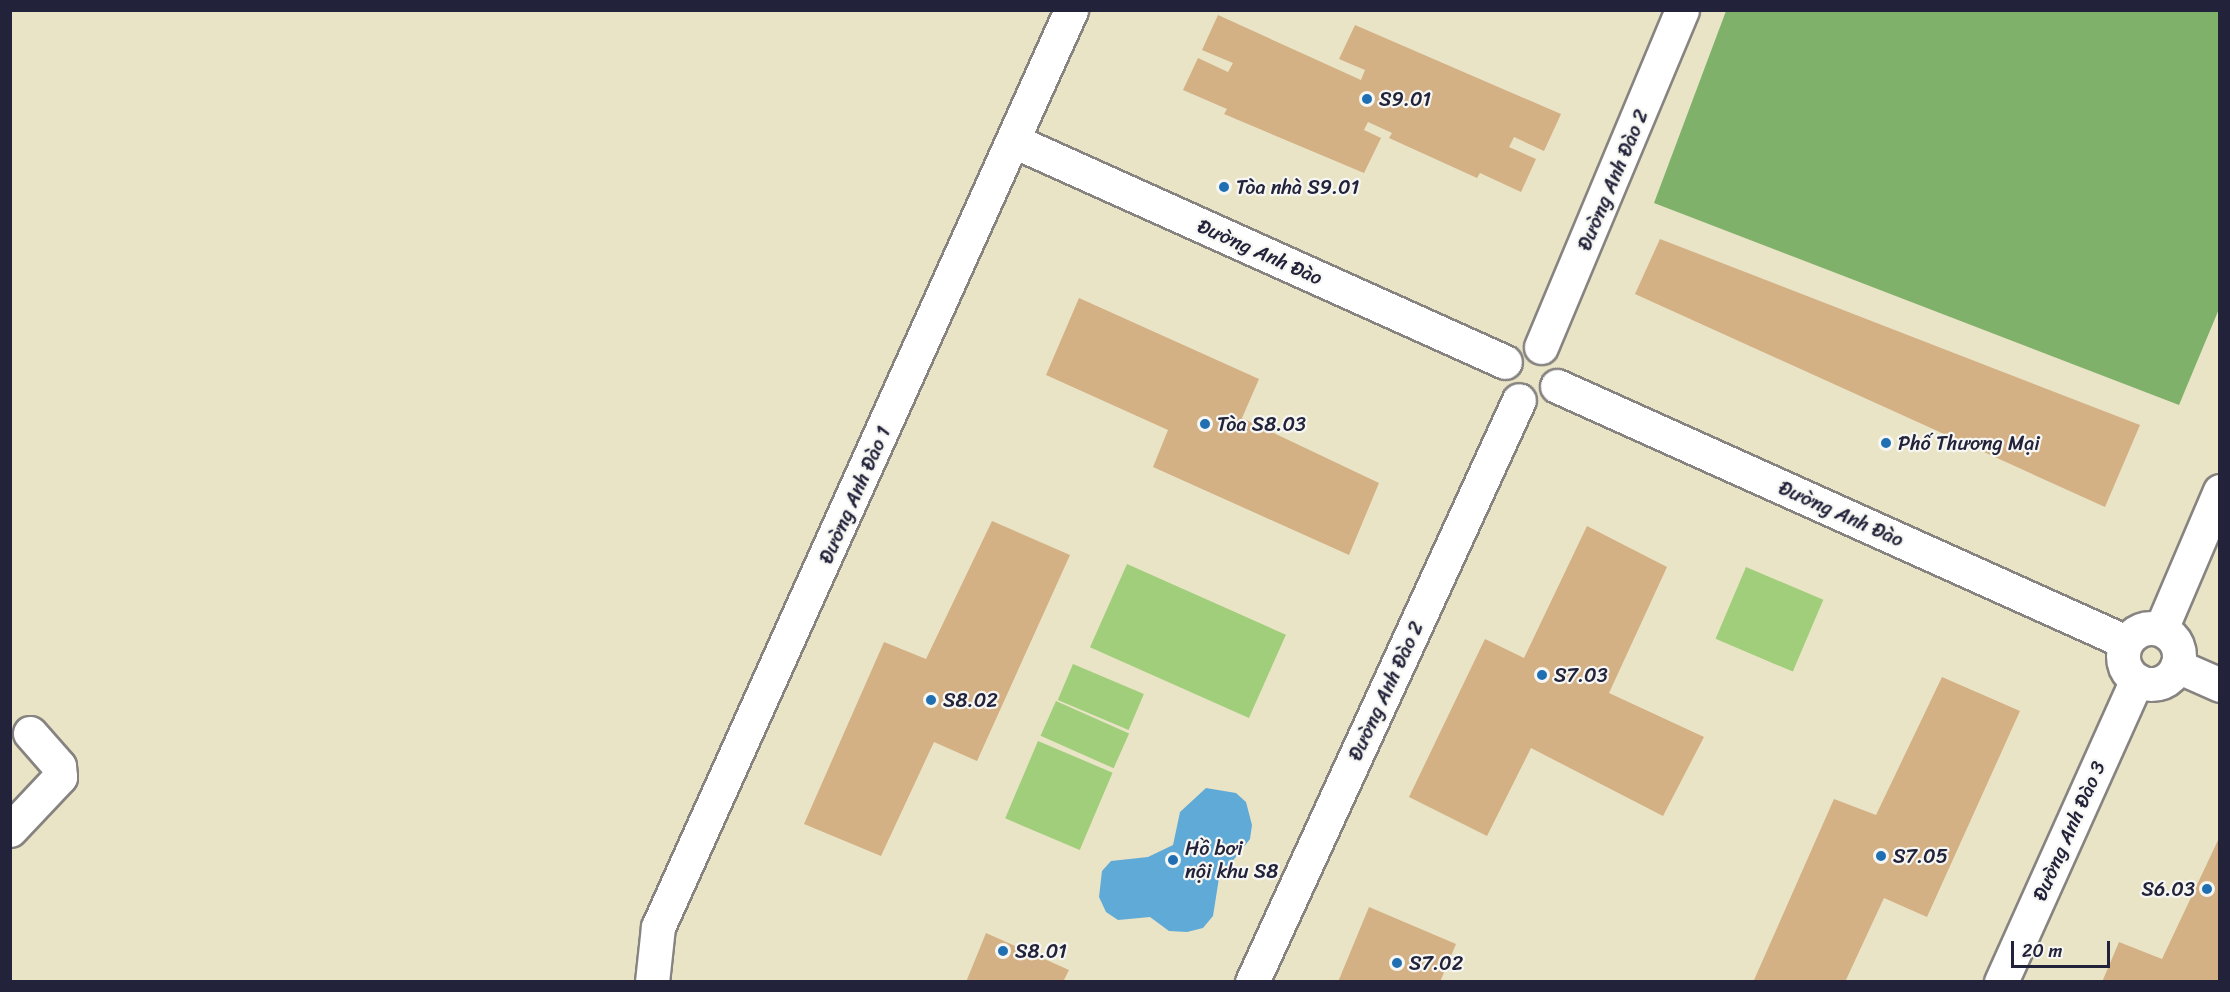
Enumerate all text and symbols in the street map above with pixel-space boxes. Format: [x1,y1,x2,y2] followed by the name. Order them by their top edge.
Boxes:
[1379,87,1431,111] place label: S9.01
[1360,92,1374,106] marker: S9.01
[1573,106,1653,254] street label: Đường Anh Đào 2
[1236,175,1359,199] place label: Tòa nhà S9.01
[1217,180,1231,194] marker: Tòa nhà S9.01
[1194,214,1326,290] street label: Đường Anh Đào
[1217,412,1306,436] place label: Tòa S8.03
[1198,417,1212,431] marker: Tòa S8.03
[814,423,896,567] street label: Đường Anh Đào 1
[1898,431,2040,455] place label: Phố Thương Mại
[1879,436,1893,450] marker: Phố Thương Mại
[1775,476,1907,552] street label: Đường Anh Đào
[1343,618,1429,764] street label: Đường Anh Đào 2
[1554,663,1608,687] place label: S7.03
[1535,668,1549,682] marker: S7.03
[943,688,998,712] place label: S8.02
[924,693,938,707] marker: S8.02
[2027,758,2111,904] street label: Đường Anh Đào 3
[1185,837,1278,884] place label: Hồ bơi nội khu S8
[1893,844,1948,868] place label: S7.05
[1874,849,1888,863] marker: S7.05
[1166,853,1180,867] marker: Hồ bơi nội khu S8
[2141,877,2195,901] place label: S6.03
[2200,882,2214,896] marker: S6.03
[2014,929,2113,967] scale bar
[2022,935,2062,967] text: 20 m
[1015,939,1067,963] place label: S8.01
[996,944,1010,958] marker: S8.01
[1409,951,1463,975] place label: S7.02
[1390,956,1404,970] marker: S7.02

